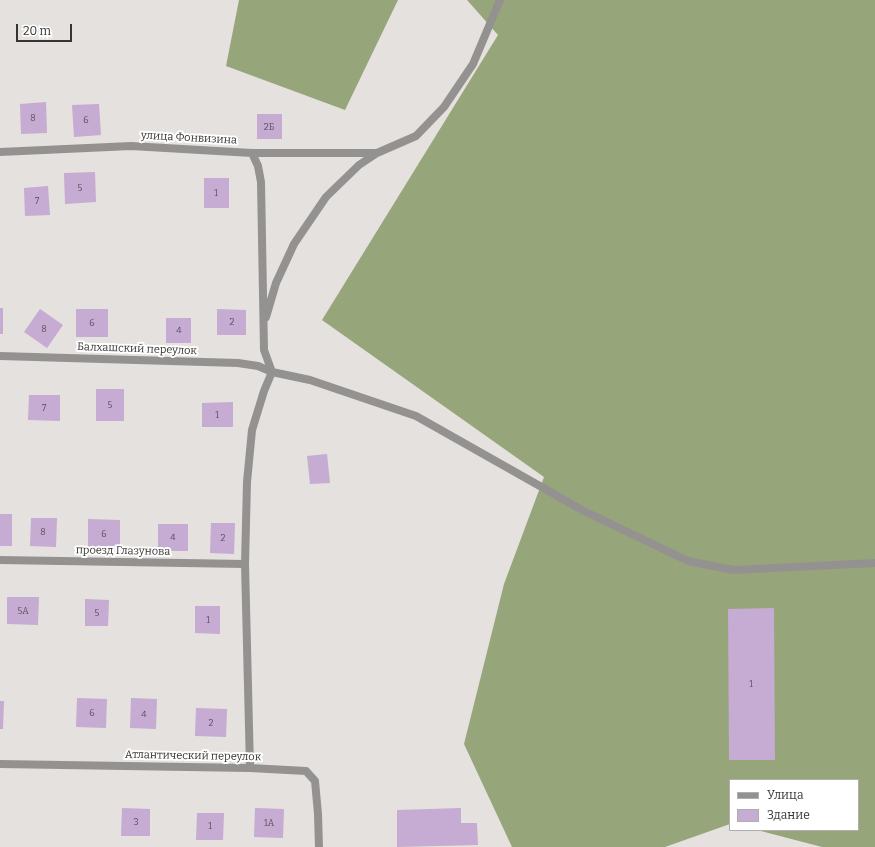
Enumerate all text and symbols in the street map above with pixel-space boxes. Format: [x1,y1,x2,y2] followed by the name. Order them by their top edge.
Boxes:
[18,16,74,42] scale bar
[23,24,51,38] text: 20 m
[30,113,36,123] house number: 8
[83,115,89,125] house number: 6
[264,122,274,132] house number: 2Б
[141,129,237,147] street label: улица Фонвизина
[78,183,82,193] house number: 5
[214,188,218,198] house number: 1
[35,196,39,206] house number: 7
[230,317,234,327] house number: 2
[89,318,95,328] house number: 6
[41,324,47,334] house number: 8
[176,325,182,335] house number: 4
[77,340,197,358] street label: Балхашский переулок
[108,400,112,410] house number: 5
[42,403,46,413] house number: 7
[215,410,219,420] house number: 1
[40,527,46,537] house number: 8
[101,529,107,539] house number: 6
[170,532,176,542] house number: 4
[221,533,225,543] house number: 2
[76,544,170,558] street label: проезд Глазунова
[17,606,29,616] house number: 5А
[95,608,99,618] house number: 5
[206,615,210,625] house number: 1
[749,679,753,689] house number: 1
[89,708,95,718] house number: 6
[141,709,147,719] house number: 4
[209,718,213,728] house number: 2
[125,748,261,764] street label: Атлантический переулок
[729,779,859,831] legend
[767,788,803,802] text: Улица
[767,808,810,822] text: Здание
[133,817,139,827] house number: 3
[264,818,274,828] house number: 1А
[208,821,212,831] house number: 1

